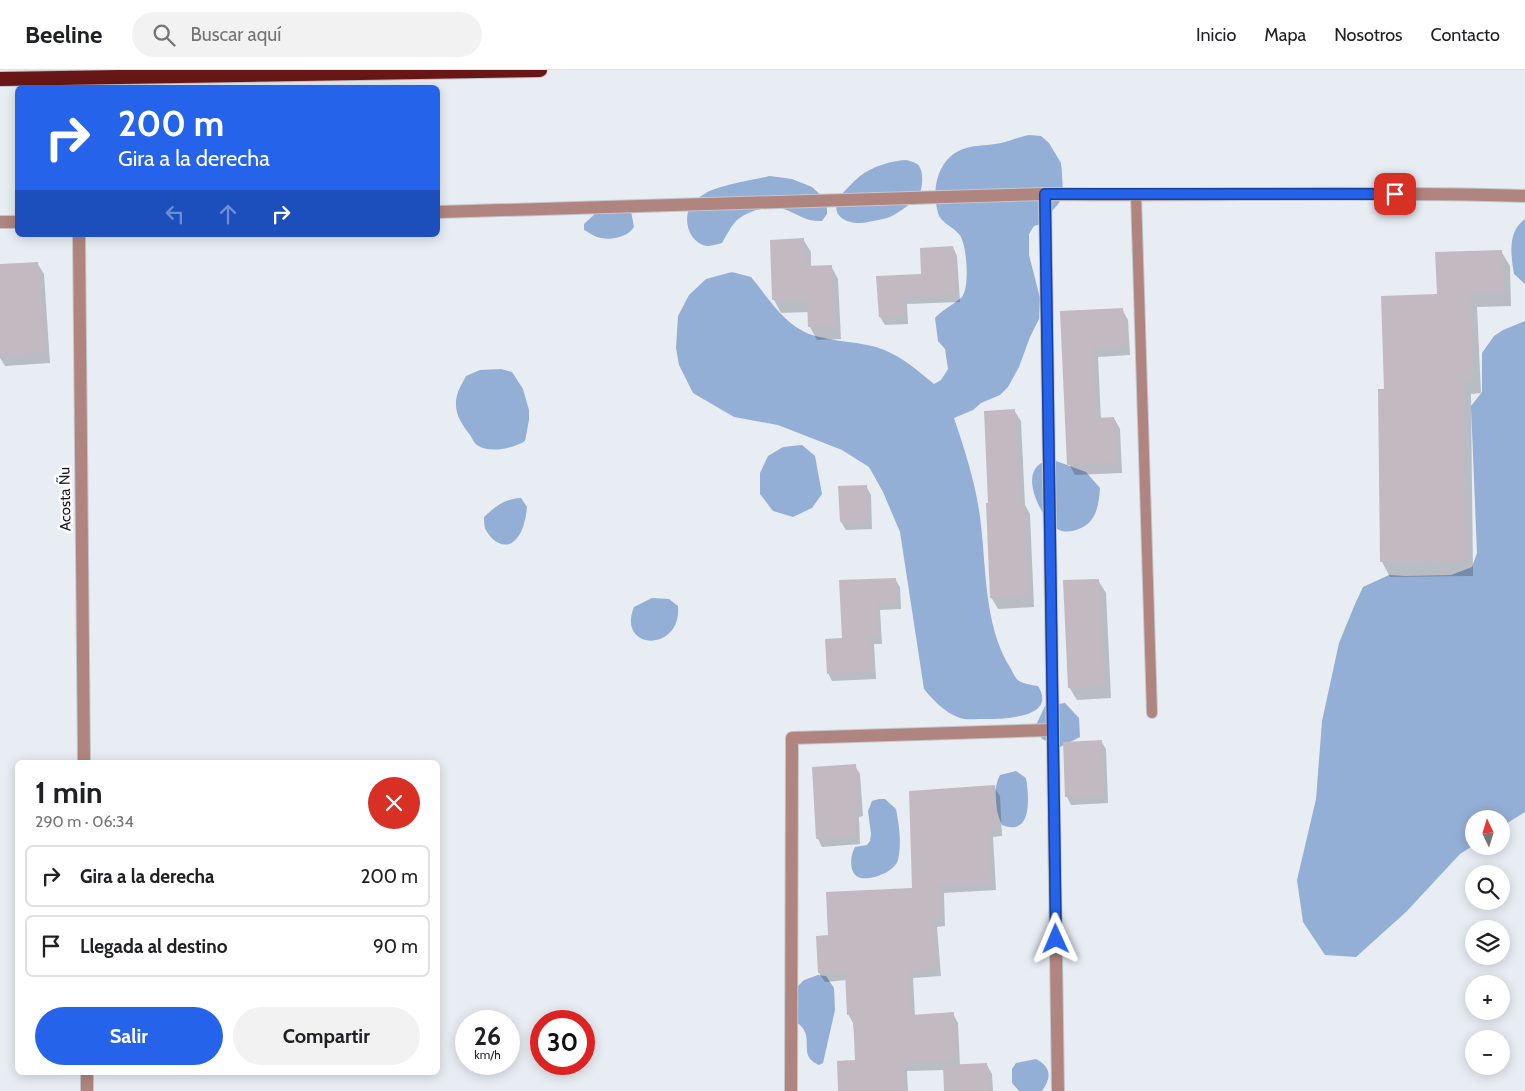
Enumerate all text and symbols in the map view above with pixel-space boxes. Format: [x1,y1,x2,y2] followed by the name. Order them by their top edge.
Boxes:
[132,12,482,57] search box
[25,20,102,49] text: Beeline
[150,21,178,49] icon: search
[190,23,281,46] text: Buscar aquí
[1196,24,1236,46] text: Inicio
[1264,24,1306,46] text: Mapa
[1334,24,1403,46] text: Nosotros
[1431,24,1500,46] text: Contacto
[118,102,224,145] text: 200 m
[35,105,100,170] icon: right
[118,145,270,172] text: Gira a la derecha
[1374,173,1416,215] pin
[1381,180,1409,208] icon: arrive
[161,200,189,228] icon: left
[214,200,242,228] icon: ahead
[267,200,295,228] icon: right
[55,467,75,531] street label: Acosta Ñu
[35,774,103,811] text: 1 min
[368,777,420,829] button: close
[1465,810,1510,855] north arrow
[1465,810,1510,1075] map controls
[35,812,134,831] text: 290 m · 06:34
[37,862,65,890] icon: right
[80,865,215,888] text: Gira a la derecha
[361,865,418,888] text: 200 m
[1465,865,1510,910] button: search
[1029,912,1081,964] position arrow
[1465,920,1510,965] button: layers
[37,932,65,960] icon: arrive
[80,935,227,958] text: Llegada al destino
[373,935,418,958] text: 90 m
[1465,975,1510,1020] button: +
[35,1007,223,1065] button: Salir
[233,1007,420,1065] button: Compartir
[530,1010,595,1075] speed limit sign: 30
[474,1021,501,1051] text: 26
[1465,1030,1510,1075] button: −
[474,1047,501,1062] text: km/h

